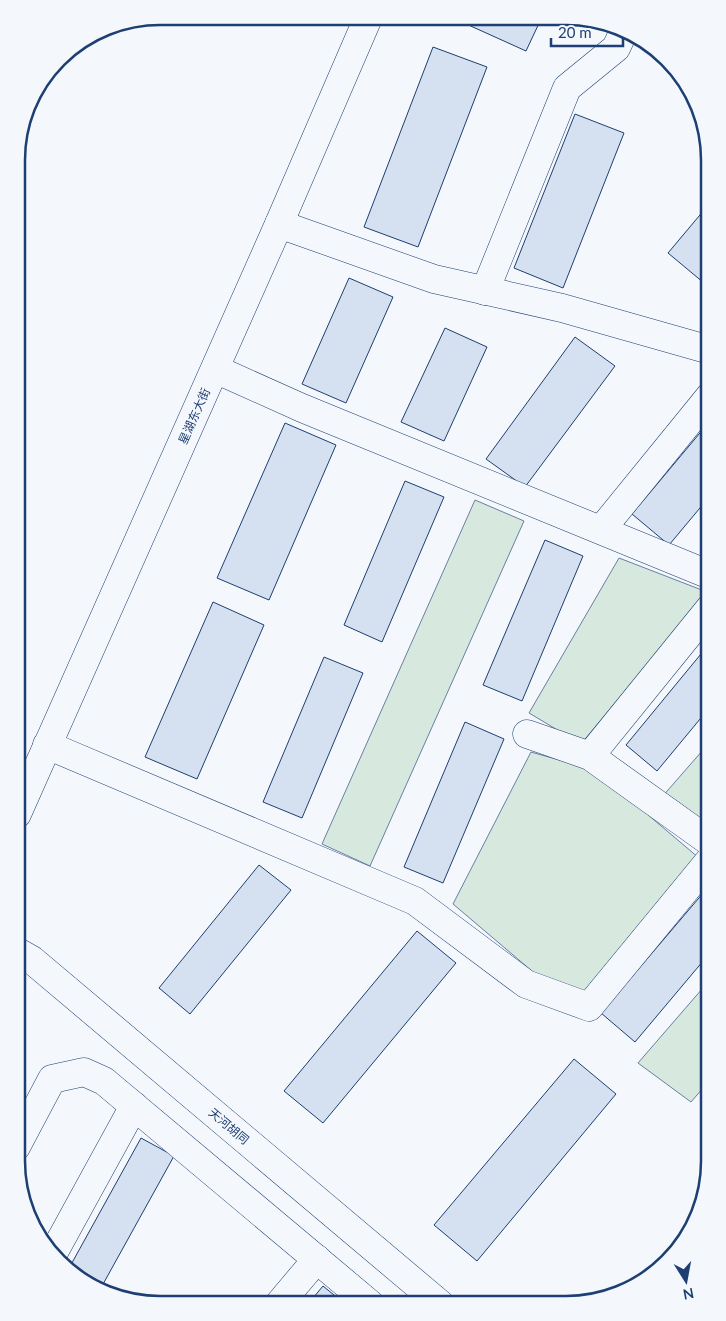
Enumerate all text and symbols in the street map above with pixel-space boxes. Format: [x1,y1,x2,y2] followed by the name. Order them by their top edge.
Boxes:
[551,15,624,47] scale bar
[558,23,592,41] text: 20 m
[175,386,213,446] street label: 星湖东大街
[206,1105,252,1147] street label: 天河胡同
[661,1256,711,1306] north arrow
[682,1285,695,1304] text: N

